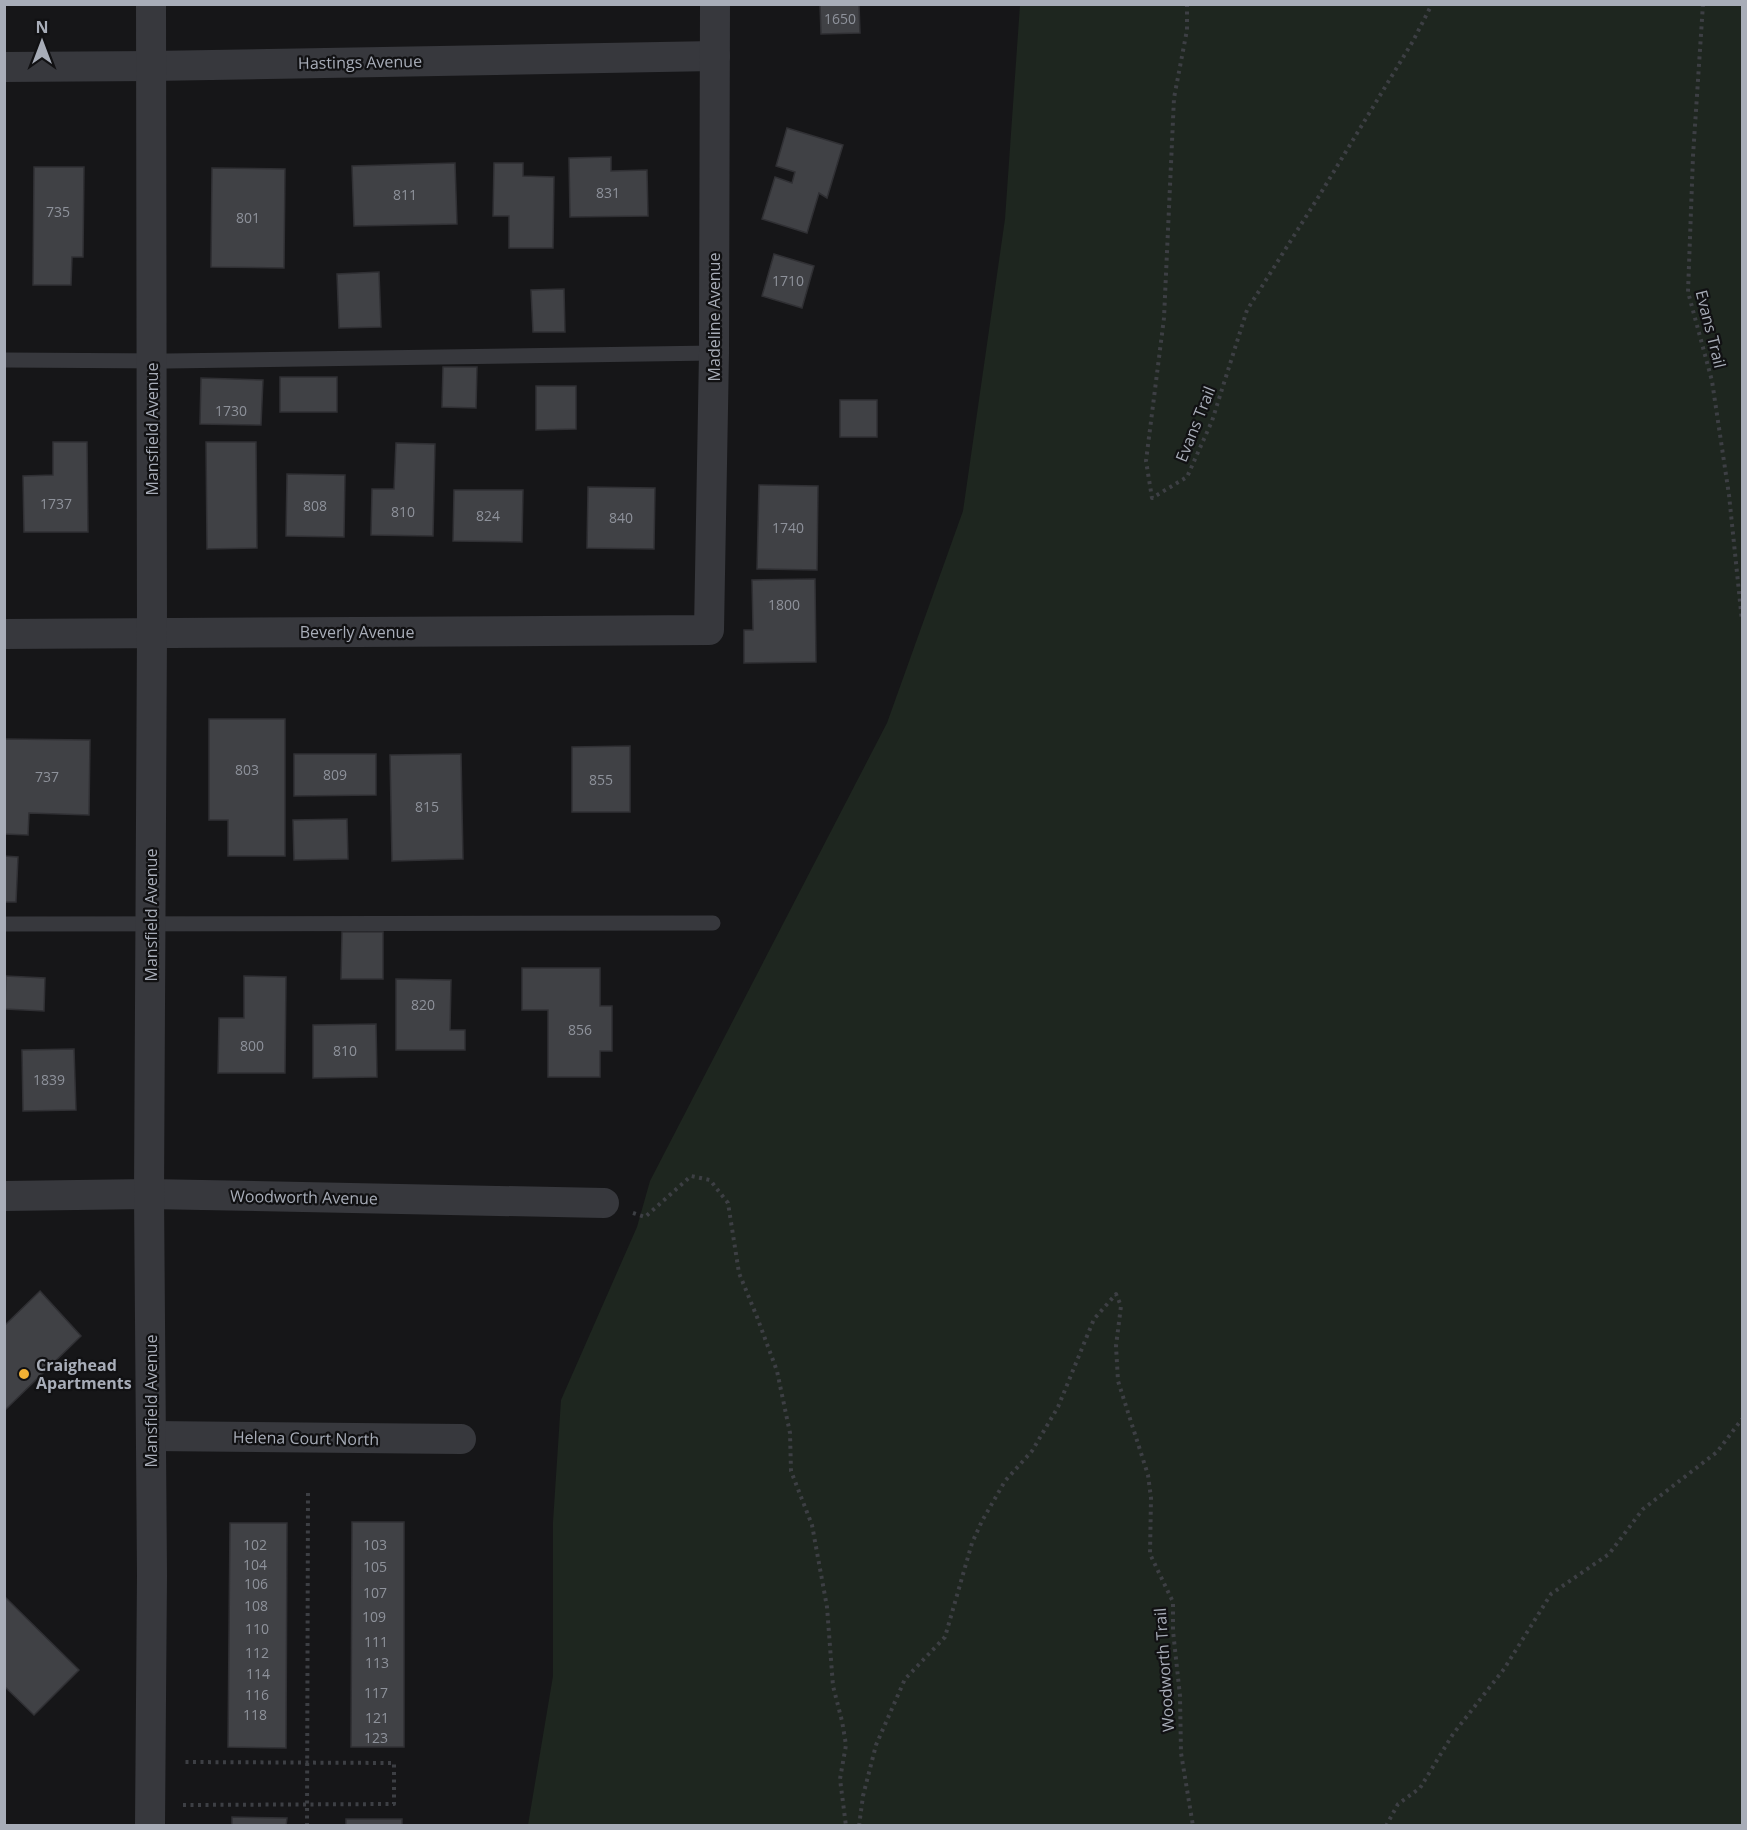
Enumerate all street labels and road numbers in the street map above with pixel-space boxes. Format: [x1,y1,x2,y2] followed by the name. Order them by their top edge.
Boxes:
[298,50,422,74] street label: Hastings Avenue
[703,253,725,381] street label: Madeline Avenue
[1691,288,1731,370] street label: Evans Trail
[141,363,163,495] street label: Mansfield Avenue
[1170,383,1220,465] street label: Evans Trail
[300,621,414,643] street label: Beverly Avenue
[140,849,162,981] street label: Mansfield Avenue
[230,1185,378,1209] street label: Woodworth Avenue
[140,1335,162,1467] street label: Mansfield Avenue
[233,1426,379,1450] street label: Helena Court North
[1149,1607,1179,1733] street label: Woodworth Trail

